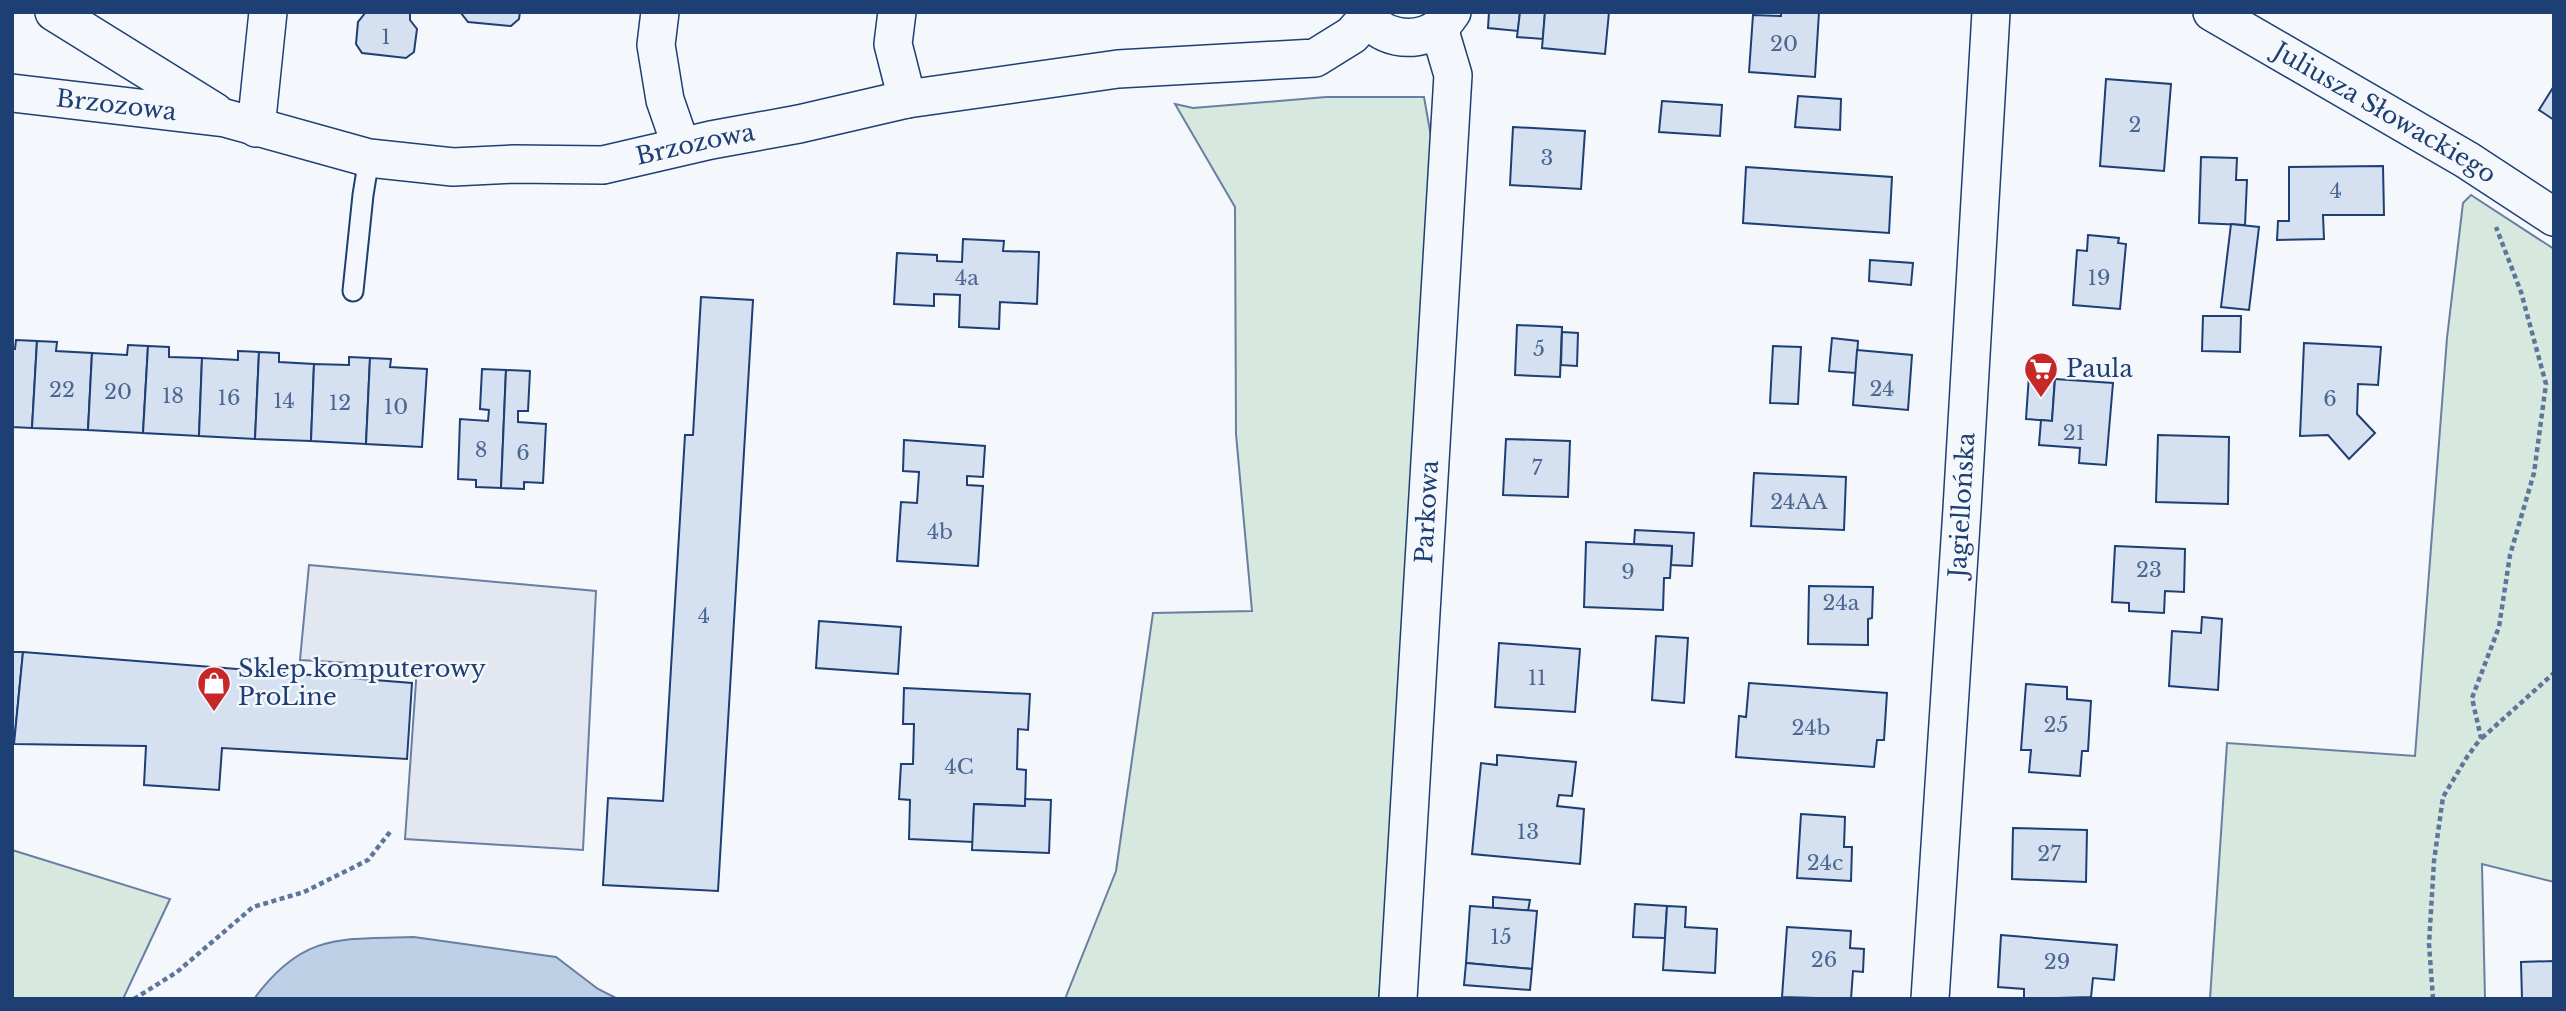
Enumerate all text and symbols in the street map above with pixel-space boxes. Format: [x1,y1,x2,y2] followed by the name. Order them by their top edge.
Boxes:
[381,24,391,50] house number: 1
[1770,31,1798,57] house number: 20
[2266,34,2502,189] street label: Juliusza Słowackiego
[55,83,179,126] street label: Brzozowa
[2129,112,2141,138] house number: 2
[633,117,758,171] street label: Brzozowa
[1541,145,1553,171] house number: 3
[2330,178,2342,204] house number: 4
[955,265,979,291] house number: 4a
[2088,265,2110,291] house number: 19
[1533,336,1545,362] house number: 5
[2022,350,2060,399] supermarket icon: Paula
[2066,354,2133,383] place label: Paula
[1869,376,1895,402] house number: 24
[49,377,75,403] house number: 22
[104,379,132,405] house number: 20
[162,383,184,409] house number: 18
[218,385,240,411] house number: 16
[2323,386,2337,412] house number: 6
[273,388,295,414] house number: 14
[329,390,351,416] house number: 12
[384,394,408,420] house number: 10
[2063,420,2085,446] house number: 21
[1942,431,1980,581] street label: Jagiellońska
[475,437,487,463] house number: 8
[516,440,530,466] house number: 6
[1532,455,1543,481] house number: 7
[1409,459,1444,564] street label: Parkowa
[1770,489,1829,515] house number: 24AA
[927,519,953,545] house number: 4b
[2136,557,2162,583] house number: 23
[1621,559,1635,585] house number: 9
[1823,590,1860,616] house number: 24a
[698,603,710,629] house number: 4
[238,654,486,711] place label: Sklep komputerowy ProLine
[195,664,233,713] shop icon: Sklep komputerowy ProLine
[1528,665,1546,691] house number: 11
[2044,712,2068,738] house number: 25
[1792,715,1830,741] house number: 24b
[944,754,974,780] house number: 4C
[1517,819,1539,845] house number: 13
[2037,841,2061,867] house number: 27
[1807,850,1843,876] house number: 24c
[1490,924,1512,950] house number: 15
[1811,947,1837,973] house number: 26
[2044,949,2070,975] house number: 29

